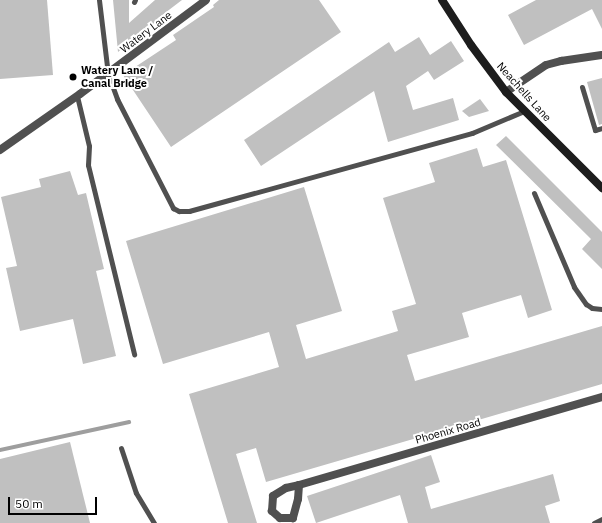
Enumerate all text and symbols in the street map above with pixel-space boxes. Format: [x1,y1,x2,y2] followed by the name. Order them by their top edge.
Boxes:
[118,8,174,56] street label: Watery Lane
[494,60,554,124] street label: Neachells Lane
[81,64,153,90] place label: Watery Lane / Canal Bridge
[68,72,78,82] marker: Watery Lane / Canal Bridge
[414,415,482,447] street label: Phoenix Road
[10,489,99,515] scale bar
[15,496,43,511] text: 50 m

